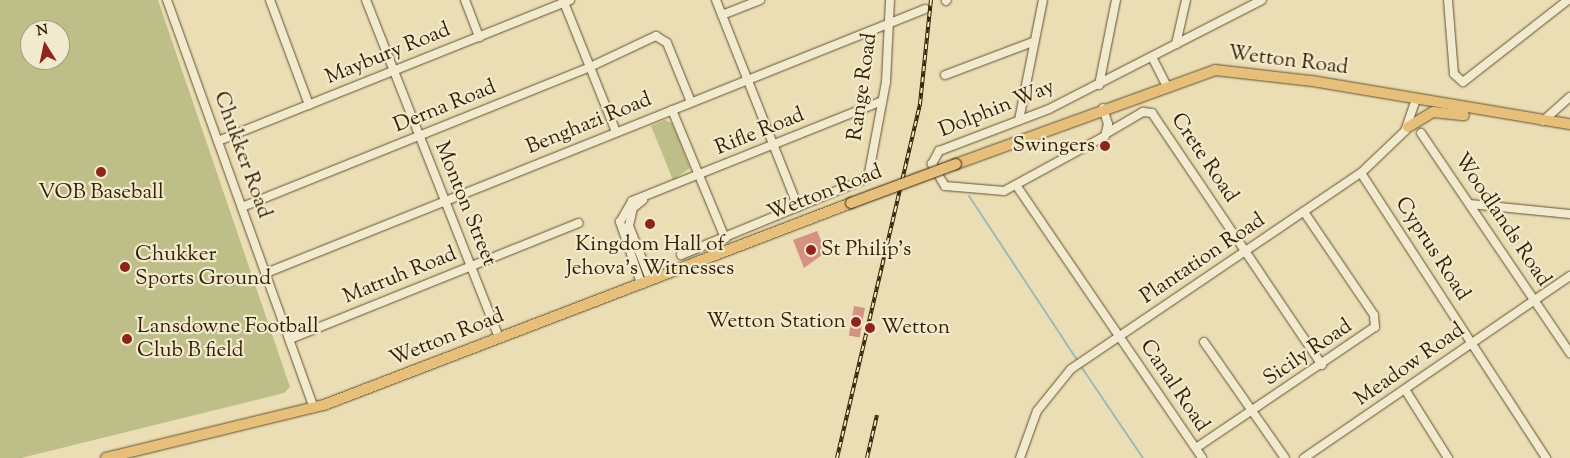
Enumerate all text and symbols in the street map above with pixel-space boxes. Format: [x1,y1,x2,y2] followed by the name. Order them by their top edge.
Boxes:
[322,17,454,91] street label: Maybury Road
[20,20,70,70] north arrow
[35,20,50,42] text: N
[843,31,883,143] street label: Range Road
[1226,41,1350,81] street label: Wetton Road
[936,74,1058,144] street label: Dolphin Way
[390,75,500,139] street label: Derna Road
[523,87,655,161] street label: Benghazi Road
[207,88,277,222] street label: Chukker Road
[712,103,808,161] street label: Rifle Road
[1165,108,1243,208] street label: Crete Road
[1013,133,1095,159] place label: Swingers
[429,138,501,270] street label: Monton Street
[1099,140,1111,152] marker: Swingers
[1448,148,1556,292] street label: Woodlands Road
[764,160,886,226] street label: Wetton Road
[95,166,107,178] marker: VOB Baseball
[38,180,164,206] place label: VOB Baseball
[1389,192,1475,306] street label: Cyprus Road
[1136,208,1270,310] street label: Plantation Road
[644,218,656,230] marker: Kingdom Hall of Jehova's Witnesses
[566,232,734,282] place label: Kingdom Hall of Jehova's Witnesses
[821,237,911,263] place label: St Philip's
[135,242,271,292] place label: Chukker Sports Ground
[340,242,460,310] street label: Matruh Road
[805,244,817,256] marker: St Philip's
[119,261,131,273] marker: Chukker Sports Ground
[386,304,508,372] street label: Wetton Road
[706,309,846,335] place label: Wetton Station
[137,314,319,364] place label: Lansdowne Football Club B field
[1259,314,1357,392] street label: Sicily Road
[881,315,950,341] place label: Wetton
[850,316,862,328] marker: Wetton Station
[1350,318,1470,412] street label: Meadow Road
[863,321,877,335] marker: Wetton
[121,333,133,345] marker: Lansdowne Football Club B field
[1134,335,1214,437] street label: Canal Road

